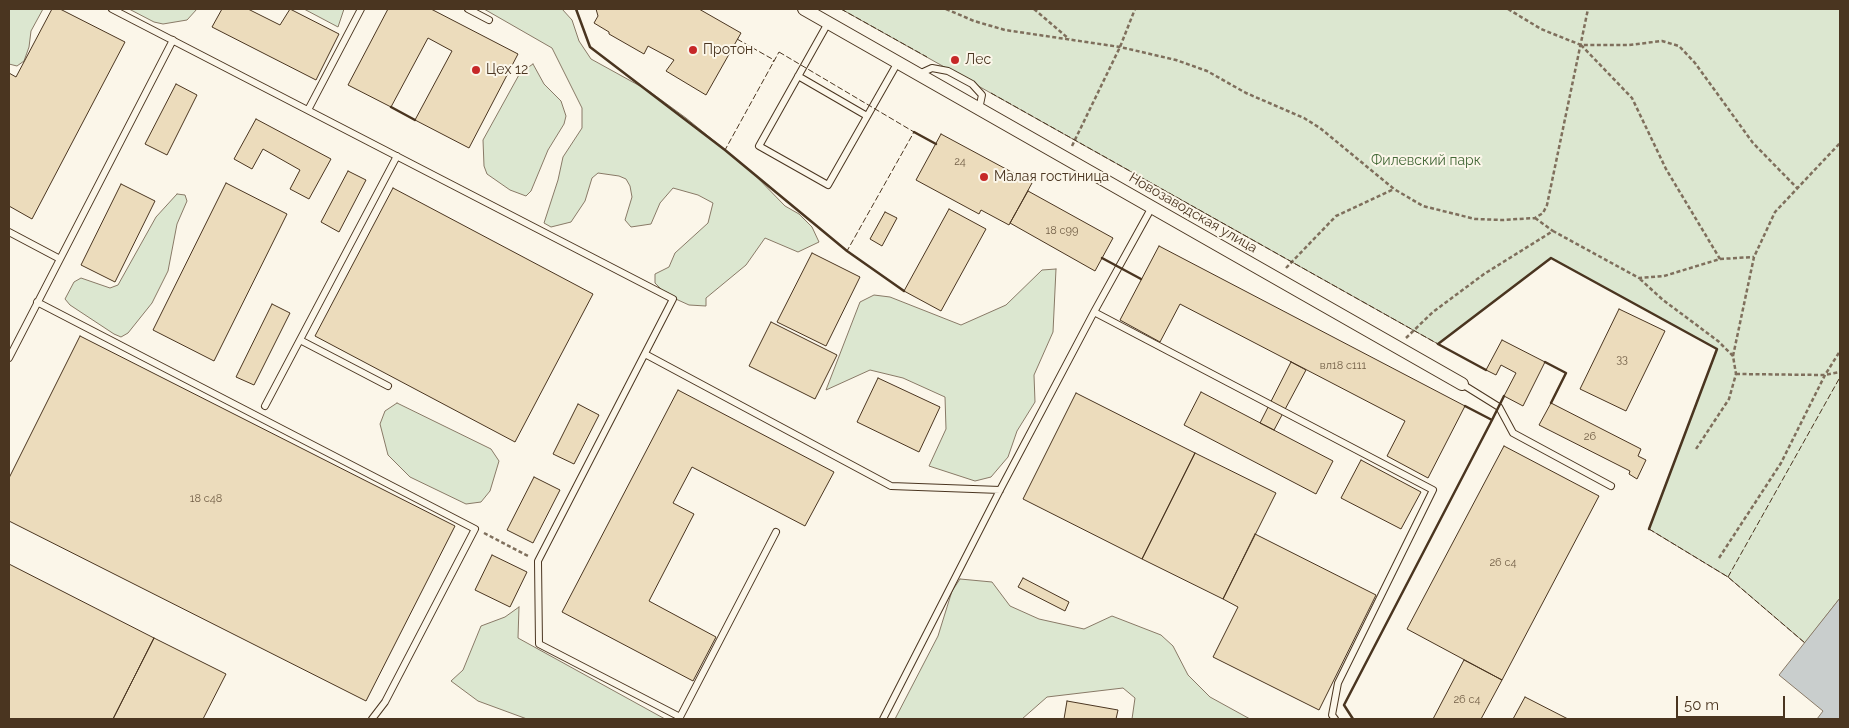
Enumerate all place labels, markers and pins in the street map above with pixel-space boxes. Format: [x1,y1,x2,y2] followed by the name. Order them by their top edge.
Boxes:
[703,42,753,58] place label: Протон
[687,44,699,56] marker: Протон
[965,52,991,68] place label: Лес
[949,54,961,66] marker: Лес
[486,62,528,78] place label: Цех 12
[470,64,482,76] marker: Цех 12
[994,169,1109,185] place label: Малая гостиница
[978,171,990,183] marker: Малая гостиница

